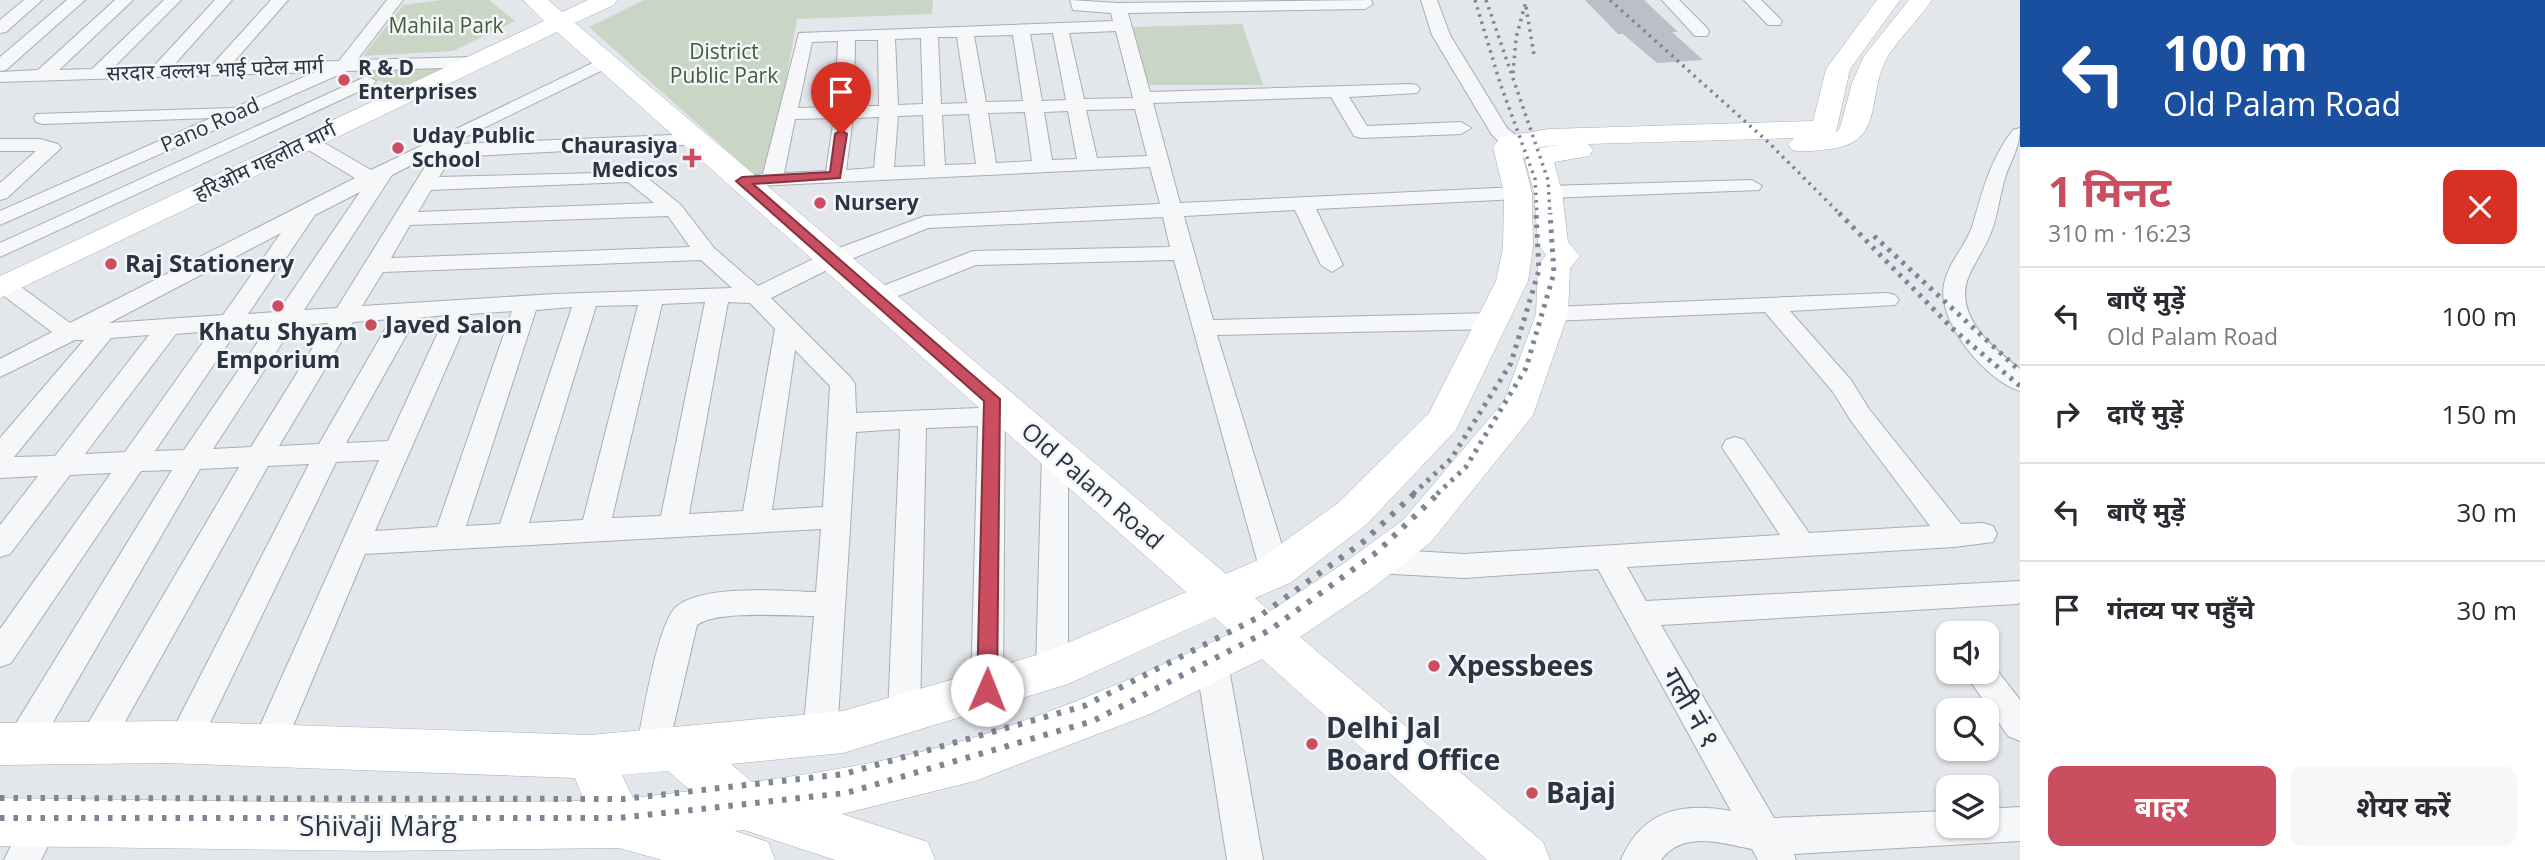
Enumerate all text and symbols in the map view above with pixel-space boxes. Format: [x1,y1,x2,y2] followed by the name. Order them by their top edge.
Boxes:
[388,11,504,39] park label: Mahila Park
[2163,19,2308,85] text: 100 m
[2048,28,2139,119] icon: left
[670,37,778,89] park label: District Public Park
[106,51,325,87] street label: सरदार वल्लभ भाई पटेल मार्ग
[358,53,477,105] place label: R & D Enterprises
[811,62,871,134] pin
[336,72,352,88] marker: R & D Enterprises
[822,73,860,111] icon: arrive
[2163,82,2401,125] text: Old Palam Road
[156,90,263,158] street label: Pano Road
[189,114,341,208] street label: हरिओम गहलोत मार्ग
[412,121,535,173] place label: Uday Public School
[561,131,678,183] place label: Chaurasiya Medicos
[390,140,406,156] marker: Uday Public School
[684,150,700,166] marker: Chaurasiya Medicos
[2048,162,2171,219] text: 1 मिनट
[2443,170,2517,244] button: close
[834,188,919,216] place label: Nursery
[812,195,828,211] marker: Nursery
[2048,217,2191,249] text: 310 m · 16:23
[125,246,294,279] place label: Raj Stationery
[103,256,119,272] marker: Raj Stationery
[2107,281,2185,317] text: बाएँ मुड़ें
[2048,297,2086,335] icon: left
[270,298,286,314] marker: Khatu Shyam Emporium
[2442,298,2517,334] text: 100 m
[383,307,522,340] place label: Javed Salon
[198,314,358,375] place label: Khatu Shyam Emporium
[363,317,379,333] marker: Javed Salon
[2107,320,2278,352] text: Old Palam Road
[2048,395,2086,433] icon: right
[2107,395,2184,431] text: दाएँ मुड़ें
[2442,396,2517,432] text: 150 m
[1015,414,1171,556] street label: Old Palam Road
[2048,493,2086,531] icon: left
[2107,493,2185,529] text: बाएँ मुड़ें
[2456,494,2517,530] text: 30 m
[2048,591,2086,629] icon: arrive
[2107,591,2254,627] text: गंतव्य पर पहुँचे
[2456,592,2517,628] text: 30 m
[1936,621,1999,838] map controls
[1936,621,1999,684] button: sound
[1448,646,1594,684] place label: Xpessbees
[950,653,1024,727] position arrow
[1426,658,1442,674] marker: Xpessbees
[1654,660,1730,755] street label: गली नं १
[1936,698,1999,761] button: search
[1326,708,1500,778] place label: Delhi Jal Board Office
[1304,736,1320,752] marker: Delhi Jal Board Office
[2048,766,2276,846] button: बाहर
[2290,766,2517,846] button: शेयर करें
[1546,773,1616,811] place label: Bajaj
[1936,775,1999,838] button: layers
[1524,785,1540,801] marker: Bajaj
[299,806,457,844] street label: Shivaji Marg

